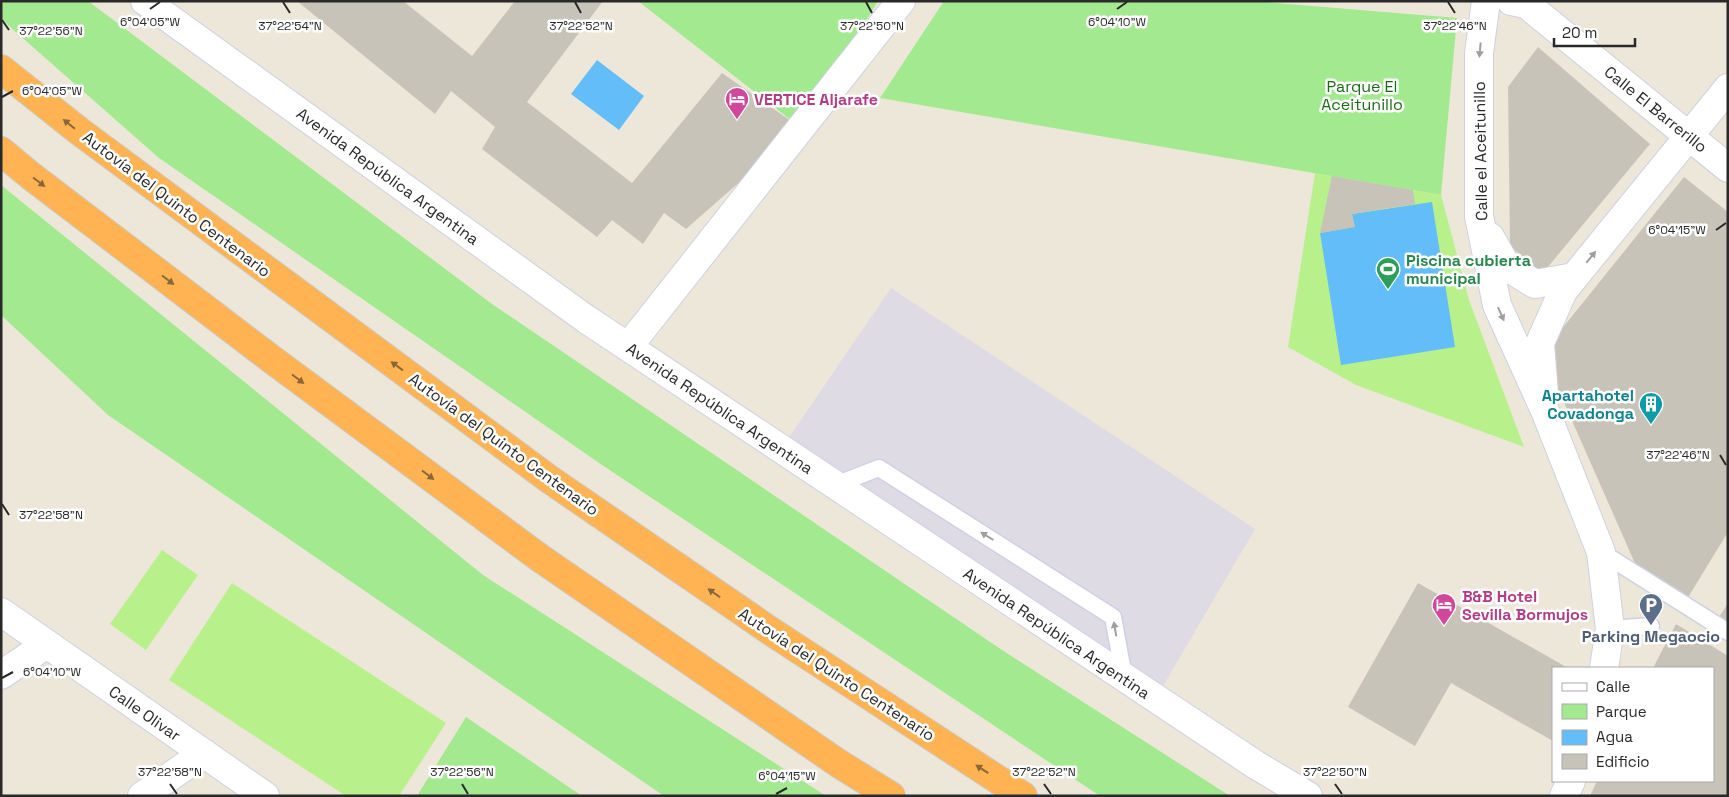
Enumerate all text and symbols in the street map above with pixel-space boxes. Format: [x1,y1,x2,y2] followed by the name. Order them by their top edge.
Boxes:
[120,14,181,30] text: 6°04'05"W
[1088,14,1146,30] text: 6°04'10"W
[1554,15,1635,47] scale bar
[258,18,322,34] text: 37°22'54"N
[549,18,613,34] text: 37°22'52"N
[840,18,904,34] text: 37°22'50"N
[1423,18,1487,34] text: 37°22'46"N
[19,23,83,39] text: 37°22'56"N
[1562,23,1597,42] text: 20 m
[1476,42,1484,58] one-way arrow
[1600,61,1712,157] street label: Calle El Barrerillo
[1321,76,1403,115] park label: Parque El Aceitunillo
[1469,81,1492,221] street label: Calle el Aceitunillo
[22,83,83,99] text: 6°04'05"W
[724,86,750,120] hotel icon: VERTICE Aljarafe
[754,89,878,110] place label: VERTICE Aljarafe
[292,103,483,250] street label: Avenida República Argentina
[63,118,76,129] one-way arrow
[79,127,275,282] street label: Autovía del Quinto Centenario
[32,176,45,187] one-way arrow
[1648,222,1706,238] text: 6°04'15"W
[1406,250,1531,289] place label: Piscina cubierta municipal
[1586,250,1597,263] one-way arrow
[1375,256,1401,290] sports icon: Piscina cubierta municipal
[161,275,174,286] one-way arrow
[1498,307,1506,321] one-way arrow
[622,338,817,479] street label: Avenida República Argentina
[391,361,404,372] one-way arrow
[405,368,603,520] street label: Autovía del Quinto Centenario
[291,373,304,384] one-way arrow
[1542,385,1634,424] place label: Apartahotel Covadonga
[1638,391,1664,425] building icon: Apartahotel Covadonga
[1646,447,1710,463] text: 37°22'46"N
[421,470,434,481] one-way arrow
[19,507,83,523] text: 37°22'58"N
[980,532,993,541] one-way arrow
[959,563,1154,704] street label: Avenida República Argentina
[1462,586,1588,625] place label: B&B Hotel Sevilla Bormujos
[708,588,721,598] one-way arrow
[1431,592,1457,626] hotel icon: B&B Hotel Sevilla Bormujos
[1638,592,1664,626] parking icon: Parking Megaocio
[735,603,939,746] street label: Autovía del Quinto Centenario
[1111,621,1119,637] one-way arrow
[1582,626,1720,647] place label: Parking Megaocio
[23,664,81,680] text: 6°04'10"W
[1552,667,1714,782] legend
[1596,677,1631,696] text: Calle
[105,681,185,746] street label: Calle Olivar
[1596,702,1647,721] text: Parque
[1596,727,1633,746] text: Agua
[1596,752,1650,771] text: Edificio
[138,764,202,780] text: 37°22'58"N
[430,764,494,780] text: 37°22'56"N
[976,764,989,774] one-way arrow
[1012,764,1076,780] text: 37°22'52"N
[1303,764,1367,780] text: 37°22'50"N
[758,768,816,784] text: 6°04'15"W

